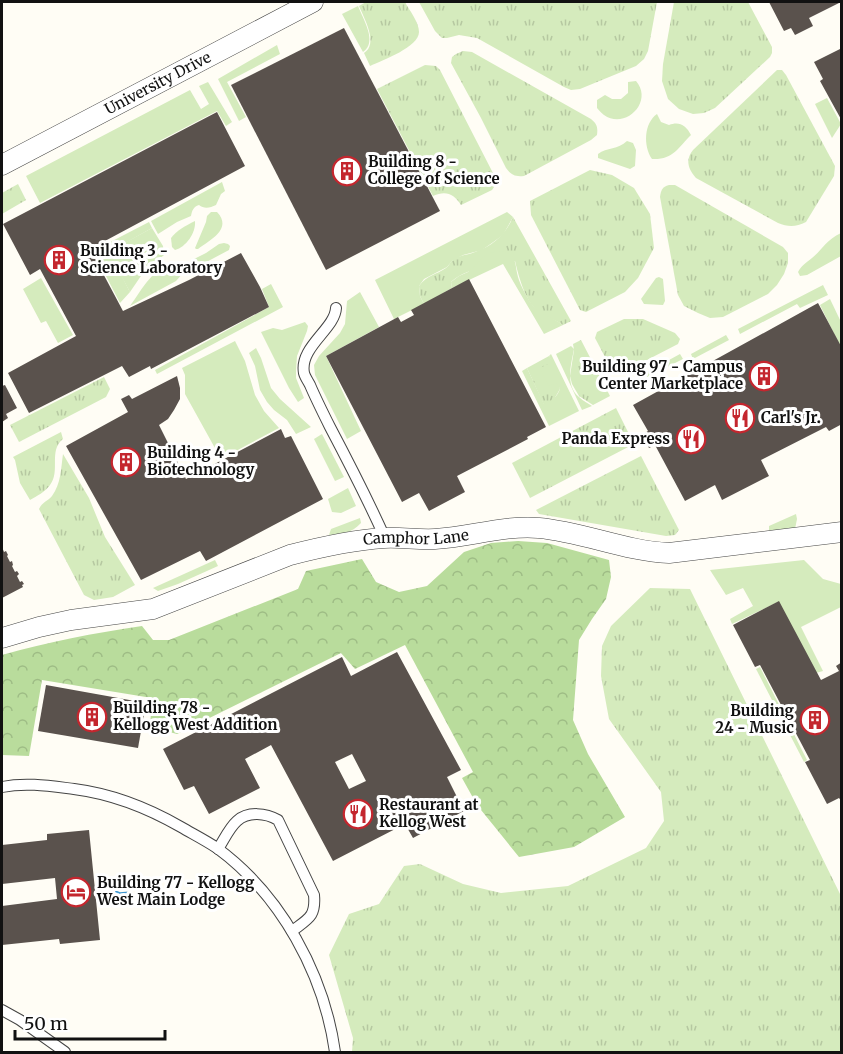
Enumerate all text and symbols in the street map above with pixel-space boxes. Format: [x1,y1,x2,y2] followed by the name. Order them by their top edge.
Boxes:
[101,47,214,118] street label: University Drive
[368,152,500,188] place label: Building 8 - College of Science
[331,155,363,187] building icon: Building 8 - College of Science
[80,241,222,277] place label: Building 3 - Science Laboratory
[43,244,75,276] building icon: Building 3 - Science Laboratory
[582,357,743,393] place label: Building 97 - Campus Center Marketplace
[748,360,780,392] building icon: Building 97 - Campus Center Marketplace
[724,402,756,434] restaurant icon: Carl's Jr.
[761,408,821,427] place label: Carl's Jr.
[675,423,707,455] restaurant icon: Panda Express
[562,429,670,448] place label: Panda Express
[147,443,254,479] place label: Building 4 - Biotechnology
[110,446,142,478] building icon: Building 4 - Biotechnology
[362,525,470,549] street label: Camphor Lane
[113,698,277,734] place label: Building 78 - Kellogg West Addition
[76,701,108,733] building icon: Building 78 - Kellogg West Addition
[715,701,795,737] place label: Building 24 - Music
[799,704,831,736] building icon: Building 24 - Music
[379,795,479,831] place label: Restaurant at Kellog West
[342,798,374,830] restaurant icon: Restaurant at Kellog West
[96,873,255,909] place label: Building 77 - Kellogg West Main Lodge
[60,876,92,908] hotel icon: Building 77 - Kellogg West Main Lodge
[15,1003,165,1041] scale bar
[24,1012,68,1035] text: 50 m

